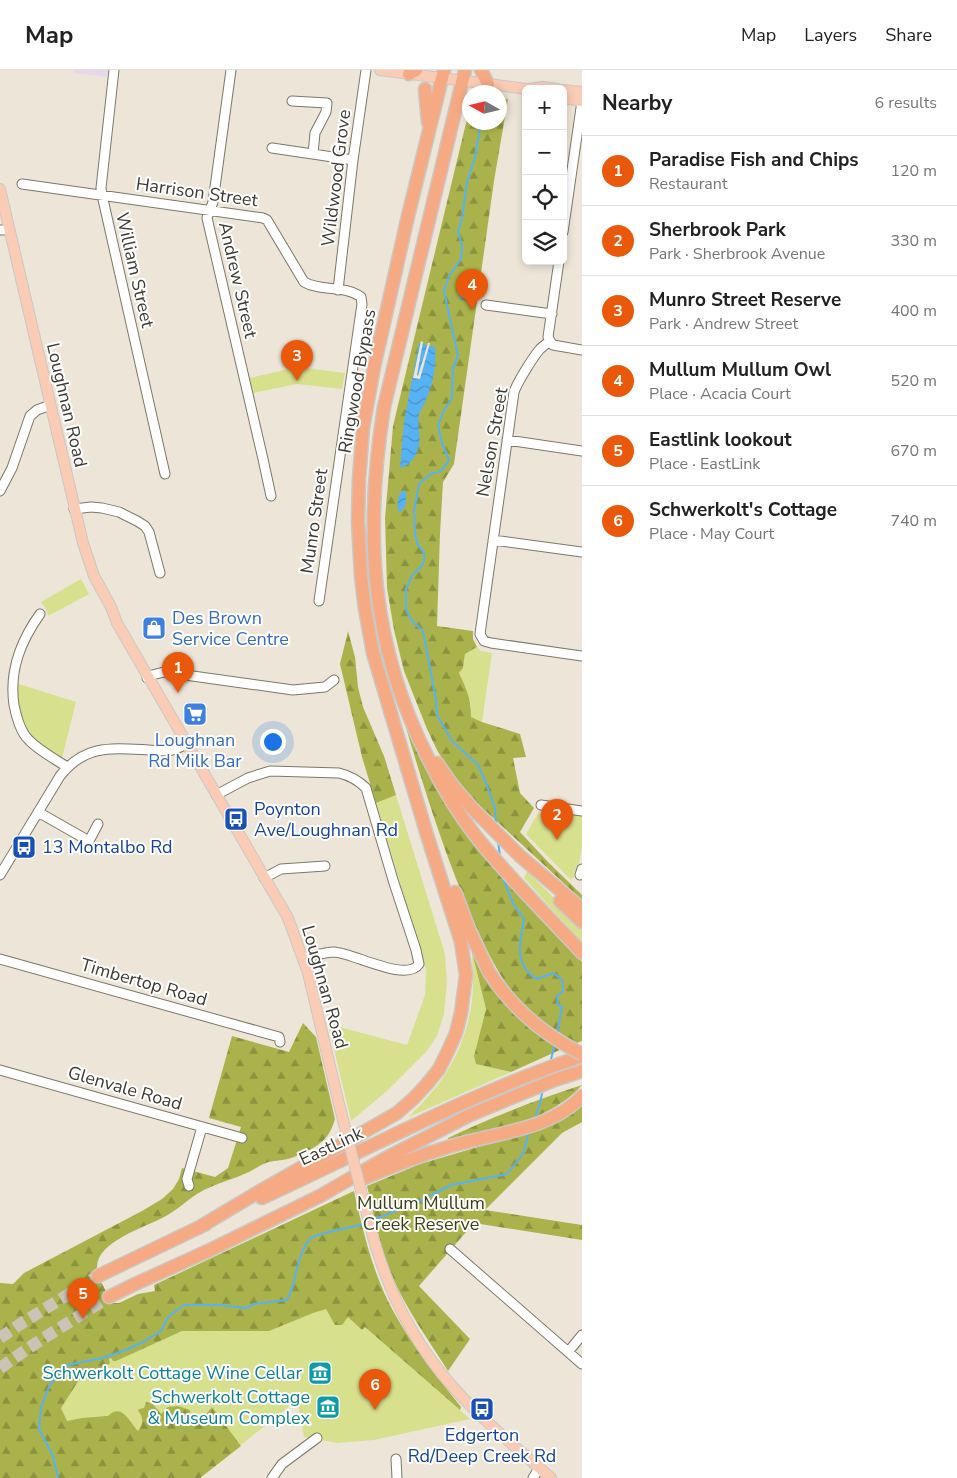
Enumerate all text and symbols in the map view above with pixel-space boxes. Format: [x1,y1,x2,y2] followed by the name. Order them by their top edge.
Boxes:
[25,19,73,51] text: Map
[741,23,776,47] text: Map
[804,23,857,47] text: Layers
[885,23,932,47] text: Share
[462,85,507,130] north arrow
[522,85,567,265] map controls
[522,85,567,130] button: +
[602,89,672,117] text: Nearby
[875,92,937,114] text: 6 results
[316,108,356,248] street label: Wildwood Grove
[522,130,567,175] button: −
[649,147,859,173] text: Paradise Fish and Chips
[613,160,623,182] text: 1
[890,160,937,182] text: 120 m
[134,172,260,213] street label: Harrison Street
[649,173,728,195] text: Restaurant
[522,175,567,220] button: locate
[110,210,160,331] street label: William Street
[649,217,786,243] text: Sherbrook Park
[213,220,263,341] street label: Andrew Street
[522,220,567,265] button: layers
[613,230,623,252] text: 2
[890,230,937,252] text: 330 m
[649,243,825,265] text: Park · Sherbrook Avenue
[456,269,488,310] pin: 4
[649,287,841,313] text: Munro Street Reserve
[613,300,623,322] text: 3
[890,300,937,322] text: 400 m
[333,307,381,455] street label: Ringwood Bypass
[649,313,798,335] text: Park · Andrew Street
[41,340,93,470] street label: Loughnan Road
[281,340,313,381] pin: 3
[649,357,831,383] text: Mullum Mullum Owl
[613,370,623,392] text: 4
[890,370,937,392] text: 520 m
[649,383,791,405] text: Place · Acacia Court
[471,385,514,499] street label: Nelson Street
[649,427,792,453] text: Eastlink lookout
[613,440,623,462] text: 5
[890,440,937,462] text: 670 m
[649,453,760,475] text: Place · EastLink
[295,466,333,575] street label: Munro Street
[649,497,837,523] text: Schwerkolt's Cottage
[613,510,623,532] text: 6
[890,510,937,532] text: 740 m
[649,523,774,545] text: Place · May Court
[172,606,289,651] place label: Des Brown Service Centre
[141,615,167,641] shop icon: Des Brown Service Centre
[162,652,194,693] pin: 1
[182,701,208,727] supermarket icon: Loughnan Rd Milk Bar
[148,728,242,773] place label: Loughnan Rd Milk Bar
[260,729,286,755] your location
[254,797,398,842] place label: Poynton Ave/Loughnan Rd
[541,799,573,840] pin: 2
[223,806,249,832] bus stop icon: Poynton Ave/Loughnan Rd
[11,834,37,860] bus stop icon: 13 Montalbo Rd
[42,835,172,859] place label: 13 Montalbo Rd
[296,923,354,1051] street label: Loughnan Road
[78,952,210,1012] street label: Timbertop Road
[65,1060,185,1116] street label: Glenvale Road
[295,1120,368,1171] street label: EastLink
[357,1191,485,1236] park label: Mullum Mullum Creek Reserve
[67,1278,99,1319] pin: 5
[307,1360,333,1386] museum icon: Schwerkolt Cottage Wine Cellar
[42,1361,303,1385] place label: Schwerkolt Cottage Wine Cellar
[359,1369,391,1410] pin: 6
[147,1385,311,1430] place label: Schwerkolt Cottage & Museum Complex
[315,1394,341,1420] museum icon: Schwerkolt Cottage & Museum Complex
[469,1396,495,1422] bus stop icon: Edgerton Rd/Deep Creek Rd
[408,1423,556,1468] place label: Edgerton Rd/Deep Creek Rd

